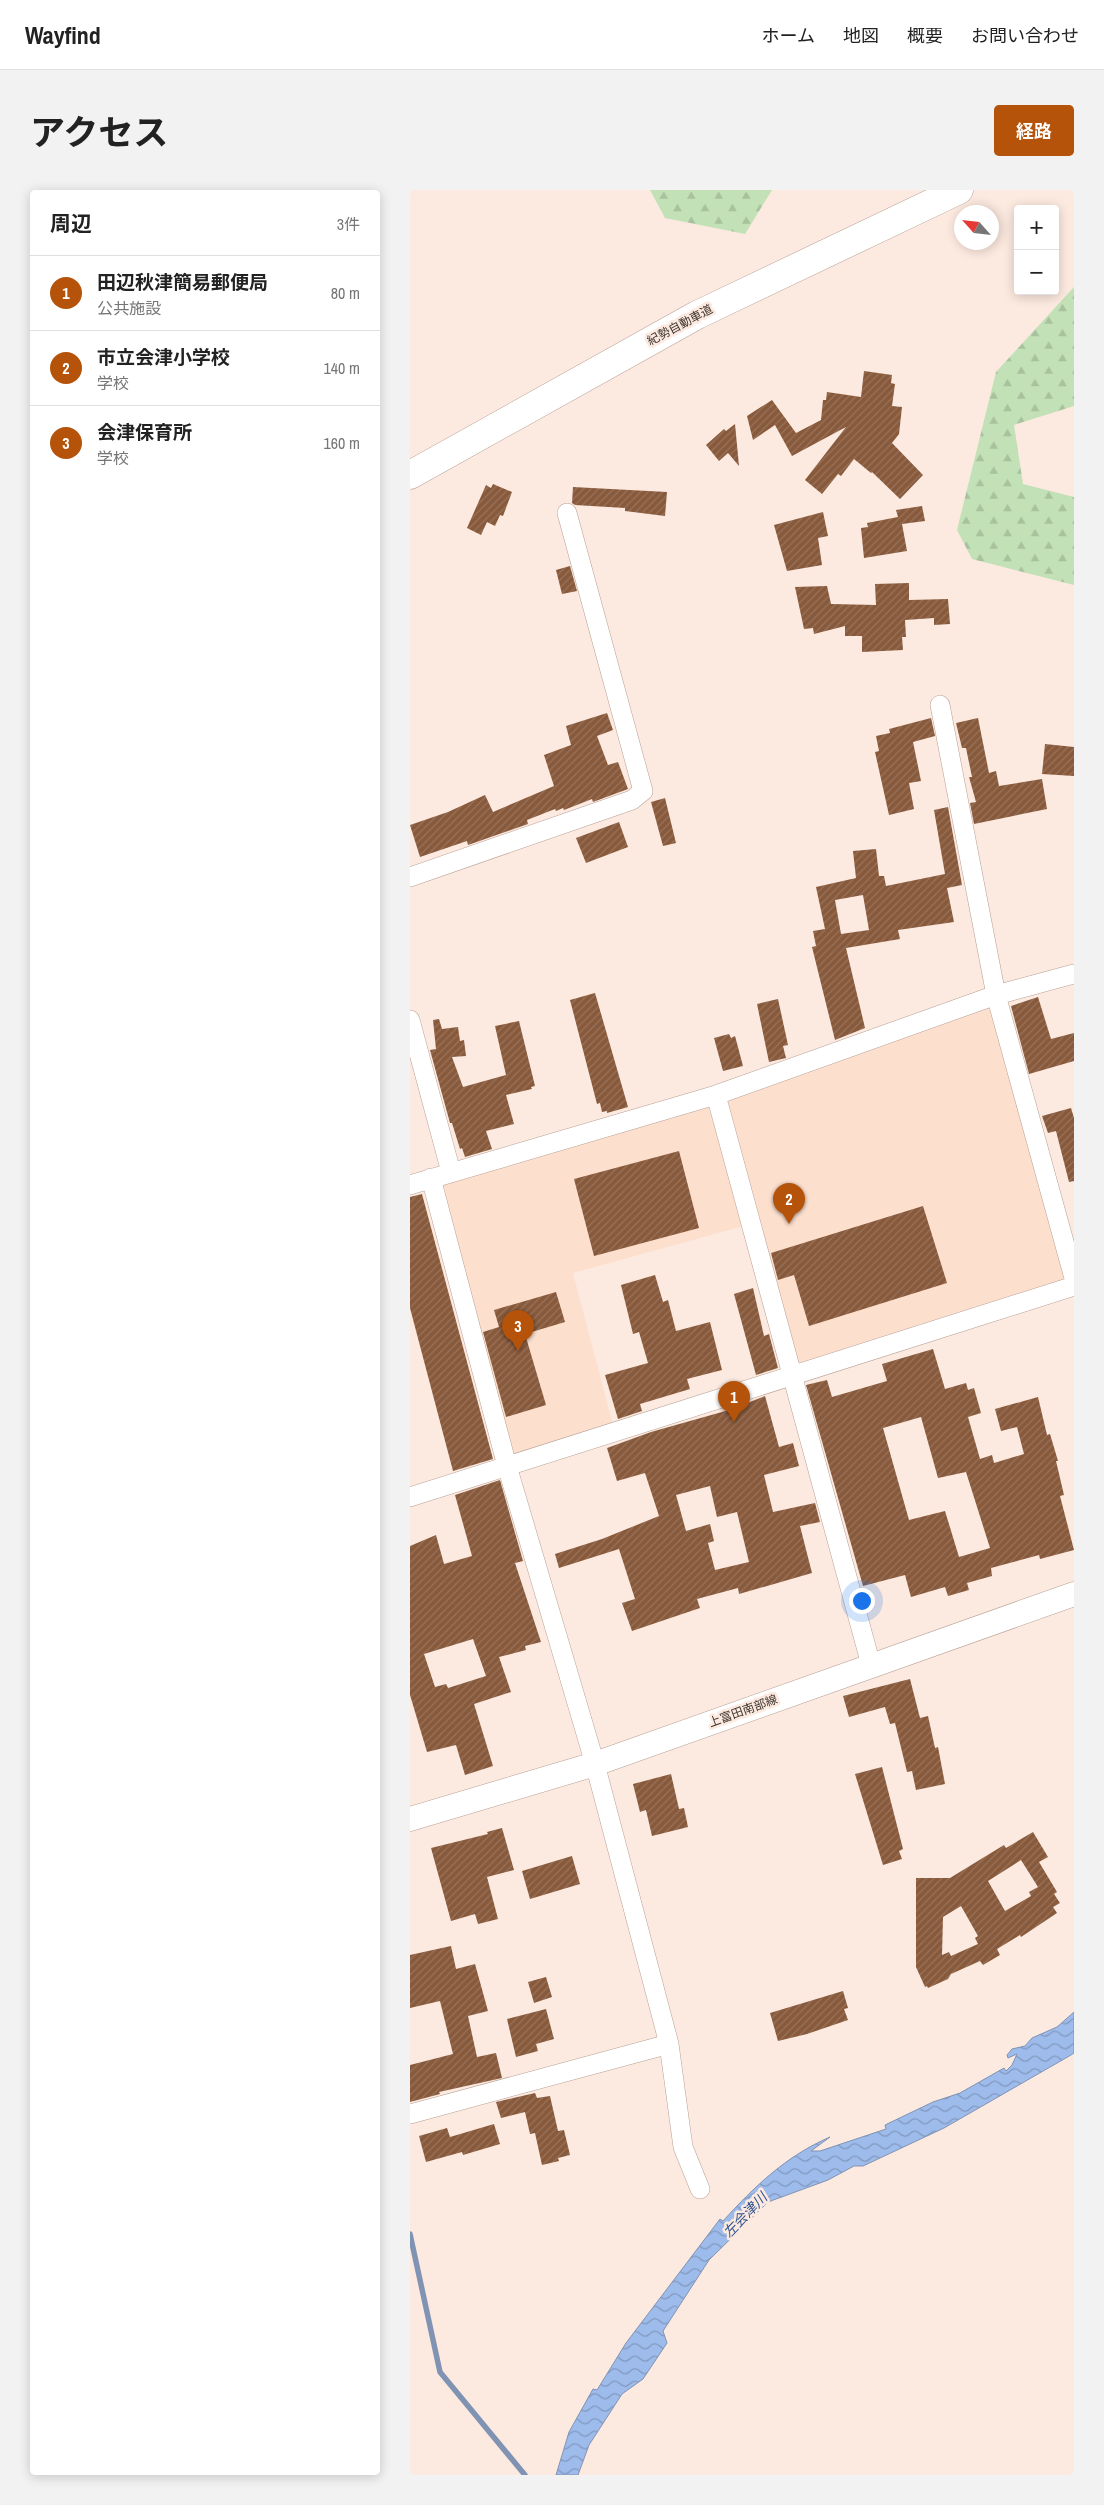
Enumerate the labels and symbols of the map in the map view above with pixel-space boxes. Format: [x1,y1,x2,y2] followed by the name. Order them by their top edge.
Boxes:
[954,205,999,250] north arrow
[644,301,716,349] street label: 紀勢自動車道
[773,1183,805,1224] pin: 2
[502,1310,534,1351] pin: 3
[718,1381,750,1422] pin: 1
[849,1588,875,1614] your location
[706,1691,780,1731] street label: 上富田南部線
[719,2187,772,2241] water label: 左会津川

